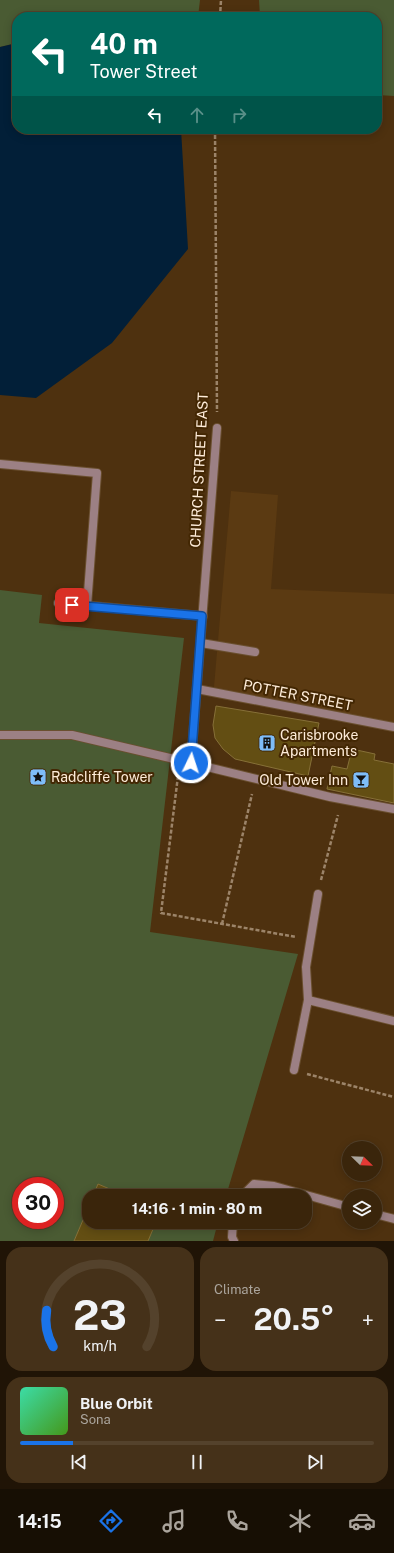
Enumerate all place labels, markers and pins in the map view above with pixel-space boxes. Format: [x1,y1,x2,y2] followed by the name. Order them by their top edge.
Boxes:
[55,588,89,622] pin
[280,727,358,759] place label: Carisbrooke Apartments
[257,733,277,753] building icon: Carisbrooke Apartments
[28,767,48,787] place icon: Radcliffe Tower
[51,769,153,785] place label: Radcliffe Tower
[351,770,371,790] bar icon: Old Tower Inn
[259,772,348,788] place label: Old Tower Inn

